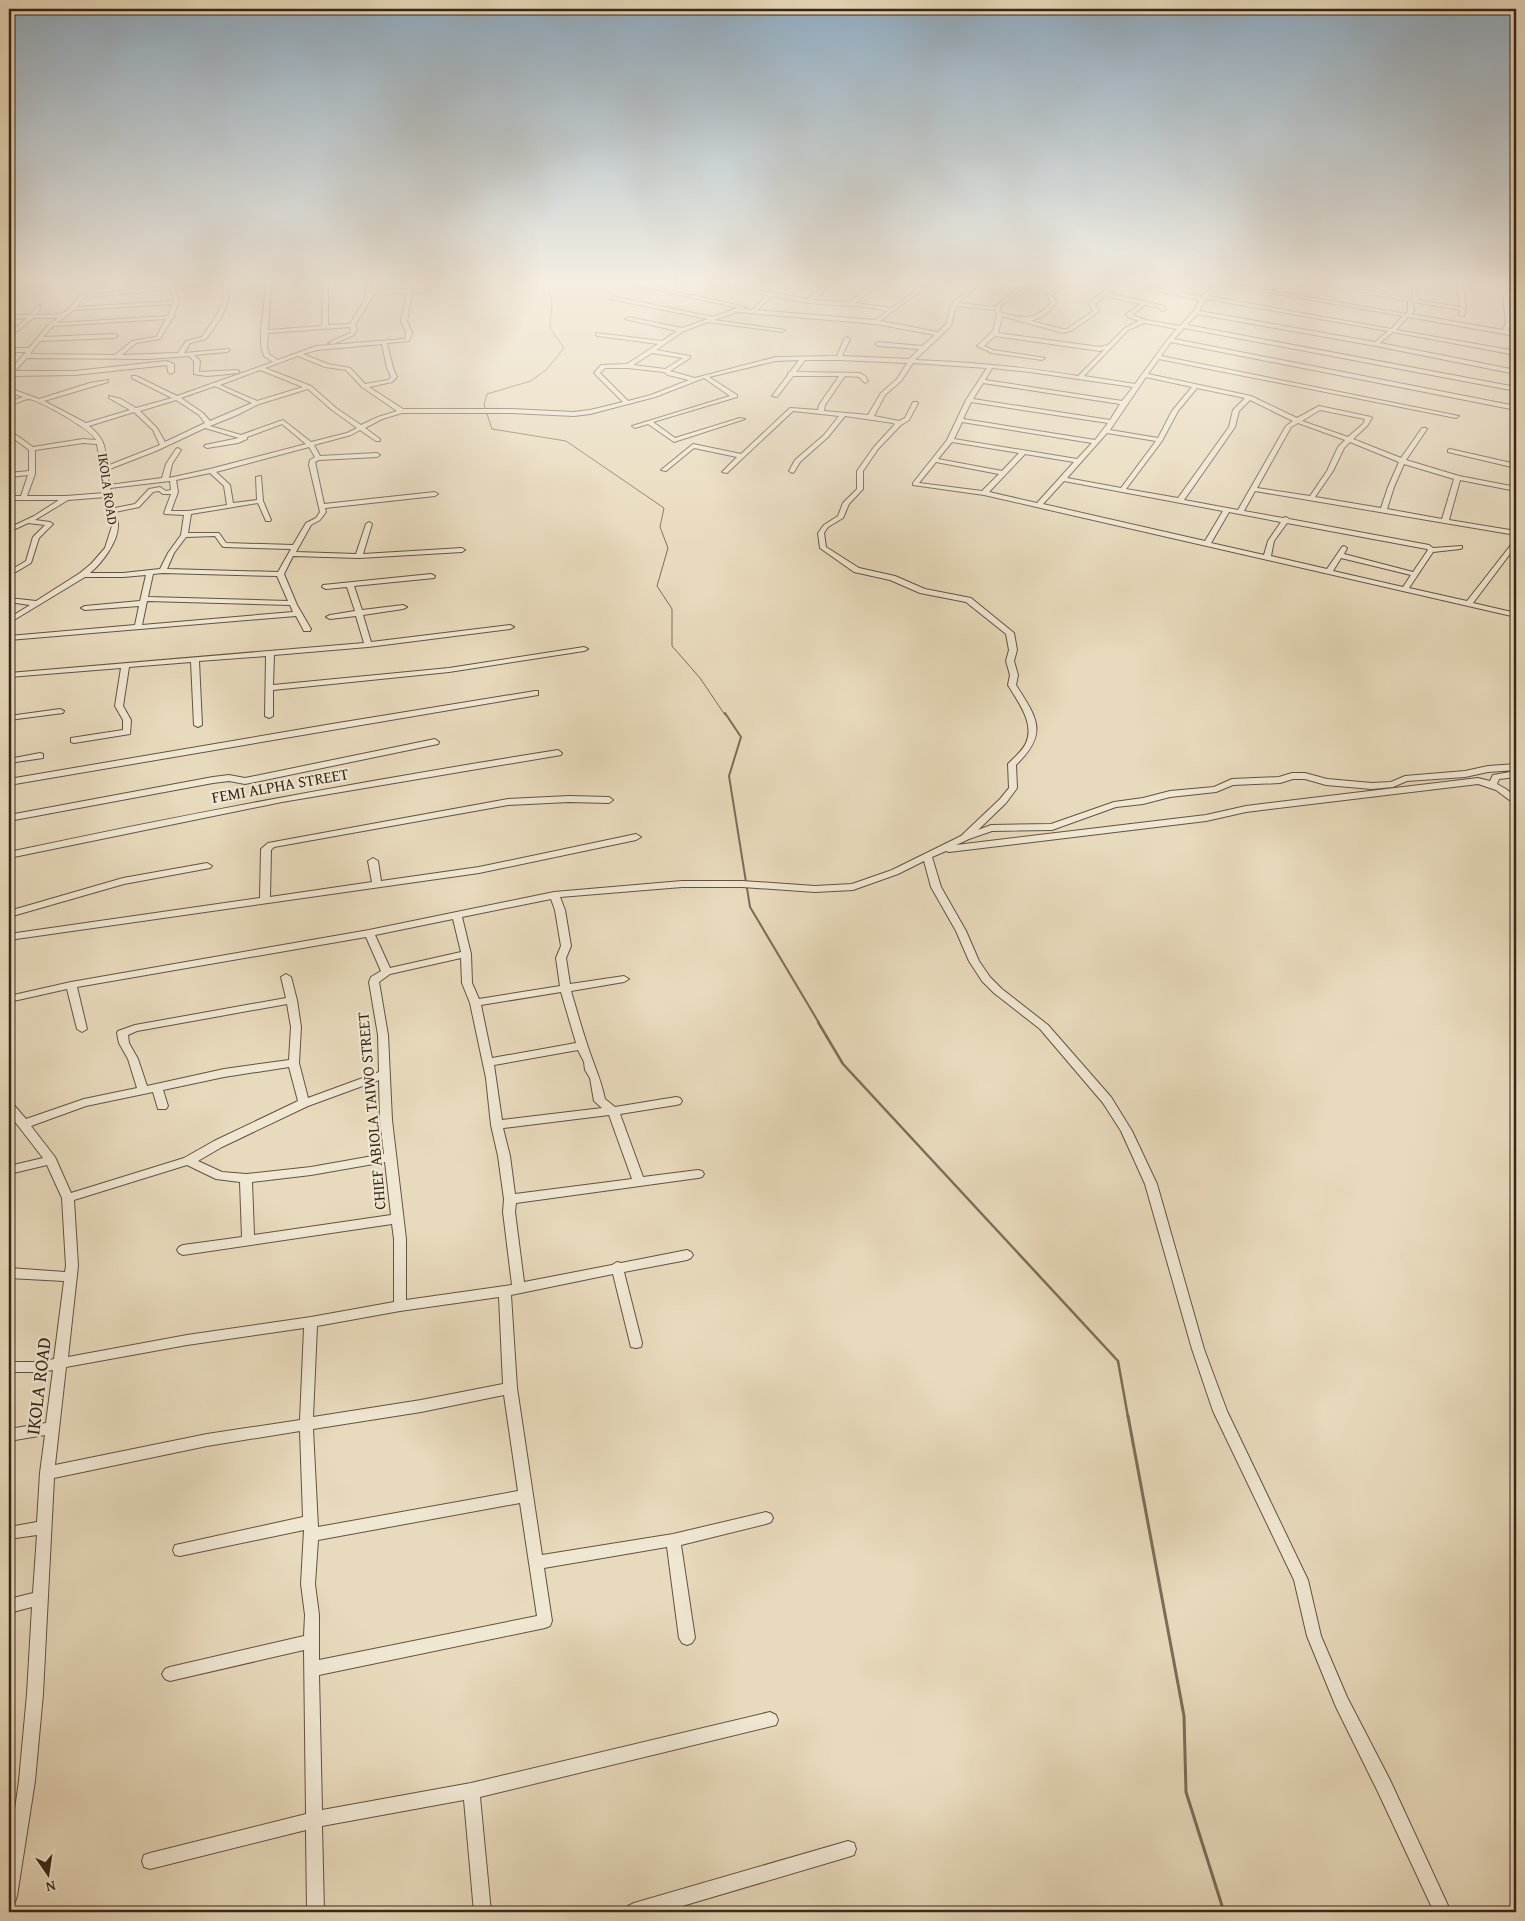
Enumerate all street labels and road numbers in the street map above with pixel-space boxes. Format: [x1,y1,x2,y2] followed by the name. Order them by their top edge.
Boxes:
[93,452,123,526] street label: IKOLA ROAD
[210,761,350,809] street label: FEMI ALPHA STREET
[350,1011,392,1211] street label: CHIEF ABIOLA TAIWO STREET
[18,1336,58,1436] street label: IKOLA ROAD

